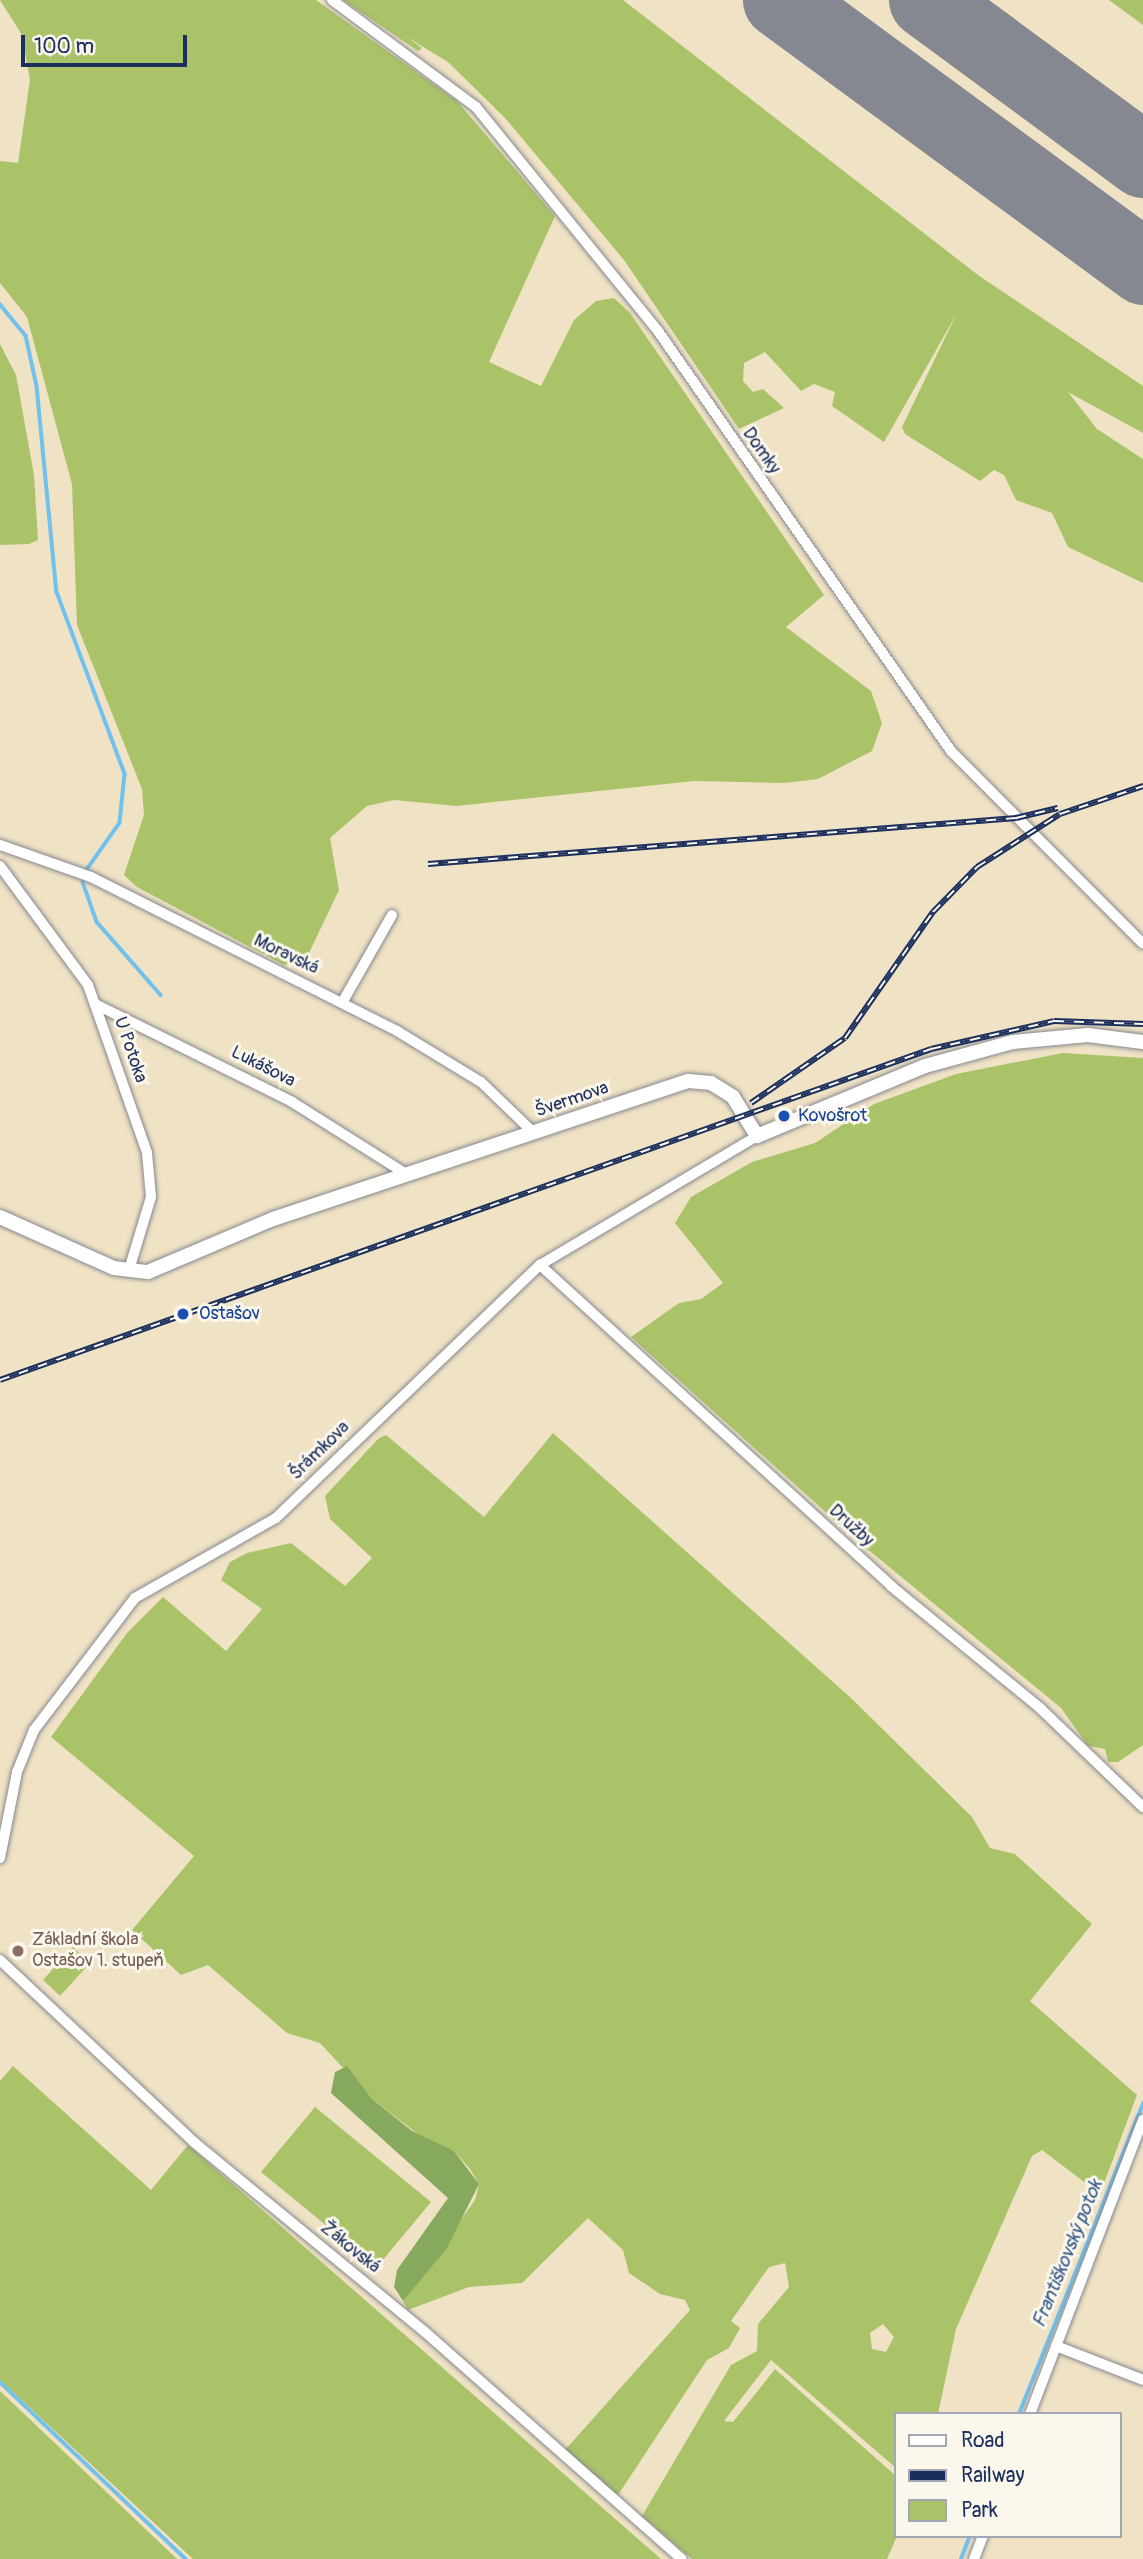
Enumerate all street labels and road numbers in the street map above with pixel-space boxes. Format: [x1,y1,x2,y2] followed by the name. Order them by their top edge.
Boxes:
[737,424,785,478] street label: Domky
[250,930,322,980] street label: Moravská
[109,1014,151,1086] street label: U Potoka
[227,1042,299,1092] street label: Lukášova
[532,1077,612,1123] street label: Švermova
[285,1417,355,1485] street label: Šrámkova
[824,1500,878,1552] street label: Družby
[316,2217,384,2279] street label: Žákovská

